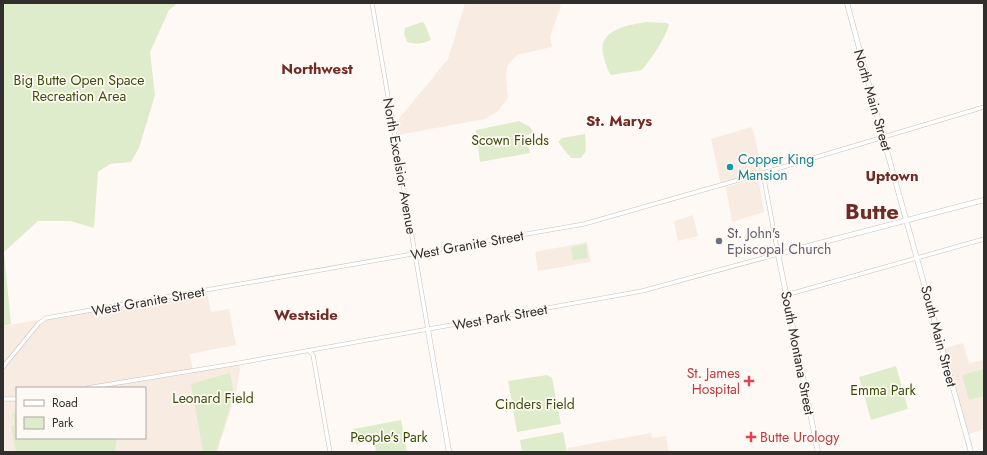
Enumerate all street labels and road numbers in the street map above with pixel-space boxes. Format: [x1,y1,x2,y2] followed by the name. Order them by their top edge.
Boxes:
[849,47,897,154] street label: North Main Street
[378,96,422,236] street label: North Excelsior Avenue
[409,225,526,265] street label: West Granite Street
[90,281,207,321] street label: West Granite Street
[916,283,962,390] street label: South Main Street
[776,289,820,417] street label: South Montana Street
[451,299,549,335] street label: West Park Street

